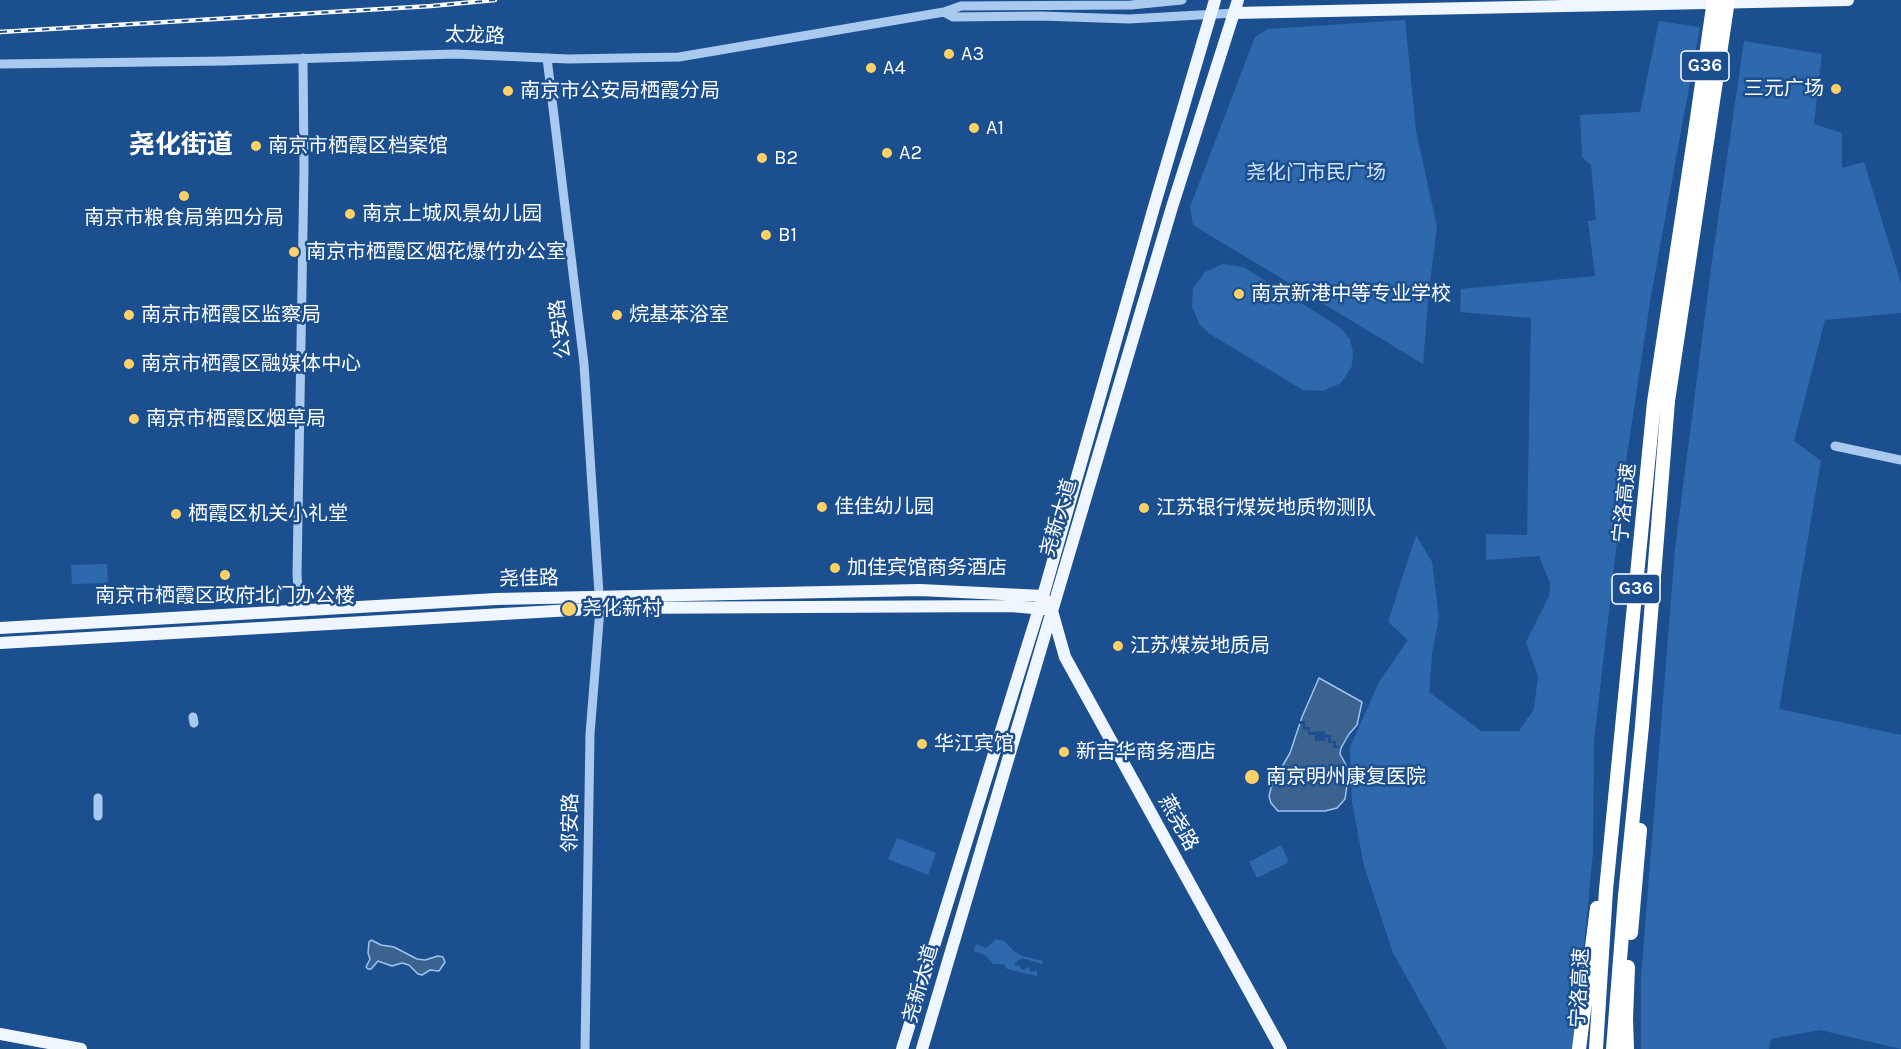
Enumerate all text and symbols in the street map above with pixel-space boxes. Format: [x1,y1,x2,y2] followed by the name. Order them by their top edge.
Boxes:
[445,23,505,49] street label: 太龙路
[961,42,984,66] place label: A3
[942,47,956,61] marker: A3
[1681,51,1729,81] road number: G36
[883,56,906,80] place label: A4
[864,61,878,75] marker: A4
[1744,77,1824,101] place label: 三元广场
[520,79,720,103] place label: 南京市公安局栖霞分局
[1829,82,1843,96] marker: 三元广场
[501,84,515,98] marker: 南京市公安局栖霞分局
[986,116,1004,140] place label: A1
[967,121,981,135] marker: A1
[129,130,233,162] district label: 尧化街道
[268,134,448,158] place label: 南京市栖霞区档案馆
[249,139,263,153] marker: 南京市栖霞区档案馆
[899,141,922,165] place label: A2
[774,146,798,170] place label: B2
[880,146,894,160] marker: A2
[755,151,769,165] marker: B2
[1246,161,1386,185] park label: 尧化门市民广场
[177,189,191,203] marker: 南京市粮食局第四分局
[362,202,542,226] place label: 南京上城风景幼儿园
[84,206,284,230] place label: 南京市粮食局第四分局
[343,207,357,221] marker: 南京上城风景幼儿园
[778,223,797,247] place label: B1
[759,228,773,242] marker: B1
[306,240,566,264] place label: 南京市栖霞区烟花爆竹办公室
[287,245,301,259] marker: 南京市栖霞区烟花爆竹办公室
[1251,282,1451,306] place label: 南京新港中等专业学校
[1232,287,1246,301] marker: 南京新港中等专业学校
[545,298,577,360] street label: 公安路
[141,303,321,327] place label: 南京市栖霞区监察局
[629,303,729,327] place label: 烷基苯浴室
[122,308,136,322] marker: 南京市栖霞区监察局
[610,308,624,322] marker: 烷基苯浴室
[141,352,361,376] place label: 南京市栖霞区融媒体中心
[122,357,136,371] marker: 南京市栖霞区融媒体中心
[146,407,326,431] place label: 南京市栖霞区烟草局
[127,412,141,426] marker: 南京市栖霞区烟草局
[1609,462,1641,544] street label: 宁洛高速
[1036,476,1082,560] street label: 尧新大道
[834,495,934,519] place label: 佳佳幼儿园
[1156,496,1376,520] place label: 江苏银行煤炭地质物测队
[815,500,829,514] marker: 佳佳幼儿园
[1137,501,1151,515] marker: 江苏银行煤炭地质物测队
[188,502,348,526] place label: 栖霞区机关小礼堂
[169,507,183,521] marker: 栖霞区机关小礼堂
[847,556,1007,580] place label: 加佳宾馆商务酒店
[828,561,842,575] marker: 加佳宾馆商务酒店
[499,566,559,592] street label: 尧佳路
[218,568,232,582] marker: 南京市栖霞区政府北门办公楼
[1612,574,1660,604] road number: G36
[95,584,355,608] place label: 南京市栖霞区政府北门办公楼
[582,597,662,621] place label: 尧化新村
[560,600,578,618] marker: 尧化新村
[1130,634,1270,658] place label: 江苏煤炭地质局
[1111,639,1125,653] marker: 江苏煤炭地质局
[934,732,1014,756] place label: 华江宾馆
[915,737,929,751] marker: 华江宾馆
[1076,740,1216,764] place label: 新吉华商务酒店
[1057,745,1071,759] marker: 新吉华商务酒店
[1266,765,1426,789] place label: 南京明州康复医院
[1243,768,1261,786] marker: 南京明州康复医院
[1153,791,1203,855] street label: 燕尧路
[558,793,584,853] street label: 邻安路
[898,942,944,1026] street label: 尧新大道
[1566,947,1594,1029] street label: 宁洛高速

